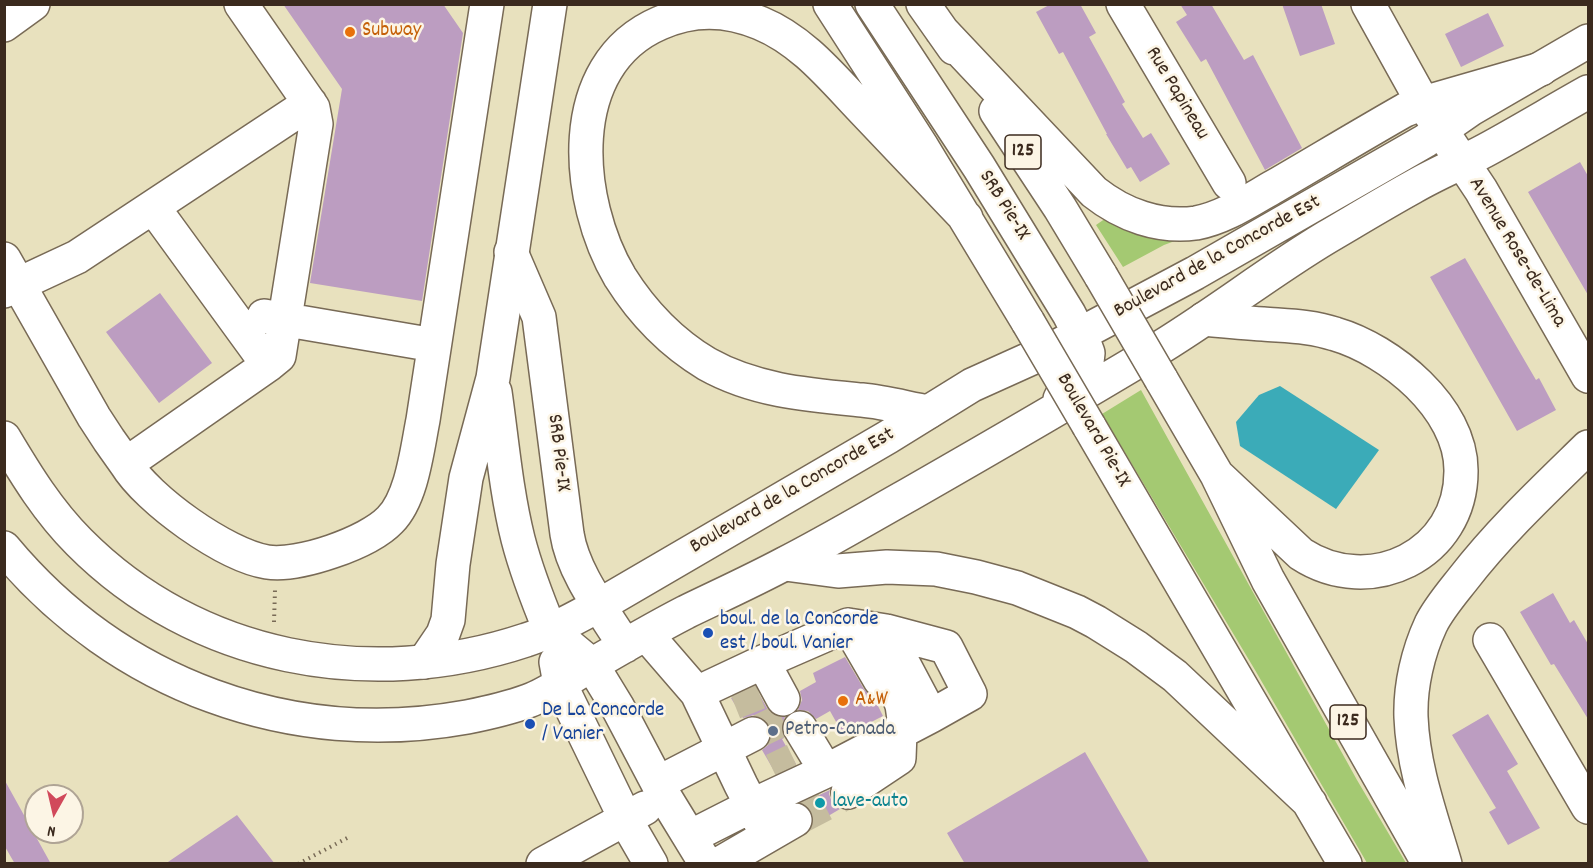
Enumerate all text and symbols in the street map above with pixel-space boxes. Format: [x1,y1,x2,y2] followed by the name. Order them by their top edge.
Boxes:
[362,19,421,45] place label: Subway
[343,25,357,39] marker: Subway
[1138,43,1214,145] street label: Rue Papineau
[1005,135,1041,169] road number: 125
[972,166,1034,246] street label: SRB Pie-IX
[1461,174,1571,332] street label: Avenue Rose-de-Lima
[1110,191,1326,325] street label: Boulevard de la Concorde Est
[1049,370,1135,492] street label: Boulevard Pie-IX
[540,413,574,493] street label: SRB Pie-IX
[686,423,900,561] street label: Boulevard de la Concorde Est
[720,608,878,658] place label: boul. de la Concorde est / boul. Vanier
[701,626,715,640] marker: boul. de la Concorde est / boul. Vanier
[855,688,888,714] place label: A&W
[836,694,850,708] marker: A&W
[542,699,664,749] place label: De La Concorde / Vanier
[1330,705,1366,739] road number: 125
[523,717,537,731] marker: De La Concorde / Vanier
[785,718,895,744] place label: Petro-Canada
[766,724,780,738] marker: Petro-Canada
[24,784,84,844] north arrow
[832,790,908,816] place label: lave-auto
[813,796,827,810] marker: lave-auto
[46,818,57,842] text: N

